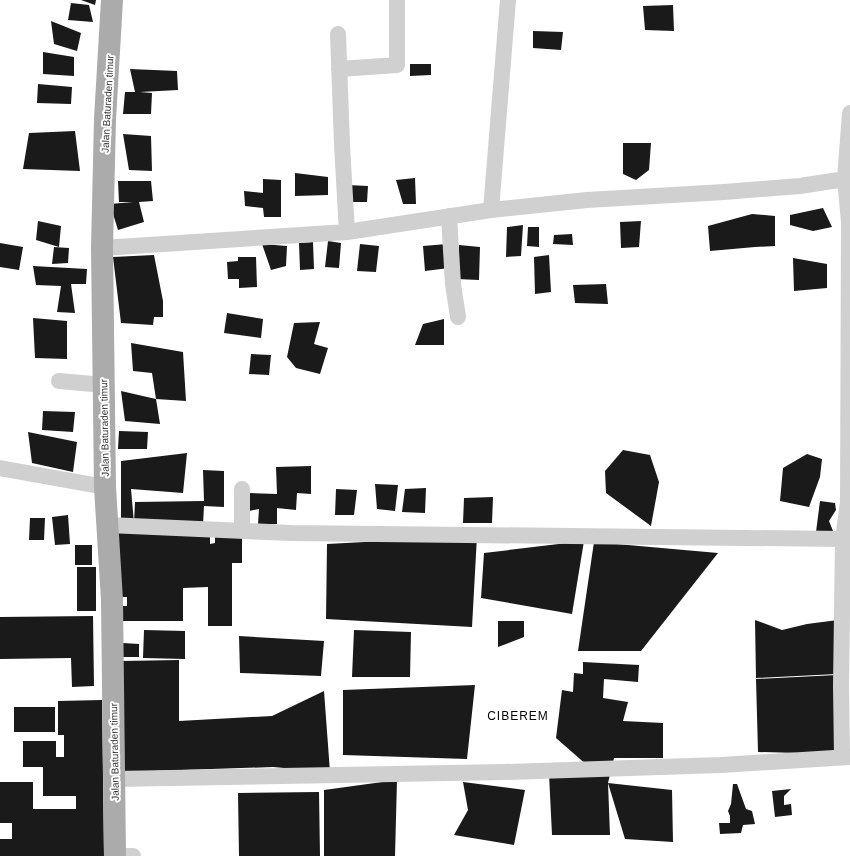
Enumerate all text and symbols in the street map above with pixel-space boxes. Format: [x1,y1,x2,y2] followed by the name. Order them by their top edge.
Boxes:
[99,54,116,153] street label: Jalan Baturaden timur
[98,378,111,477] street label: Jalan Baturaden timur
[108,702,121,801] street label: Jalan Baturaden timur
[487,709,549,723] district label: CIBEREM

